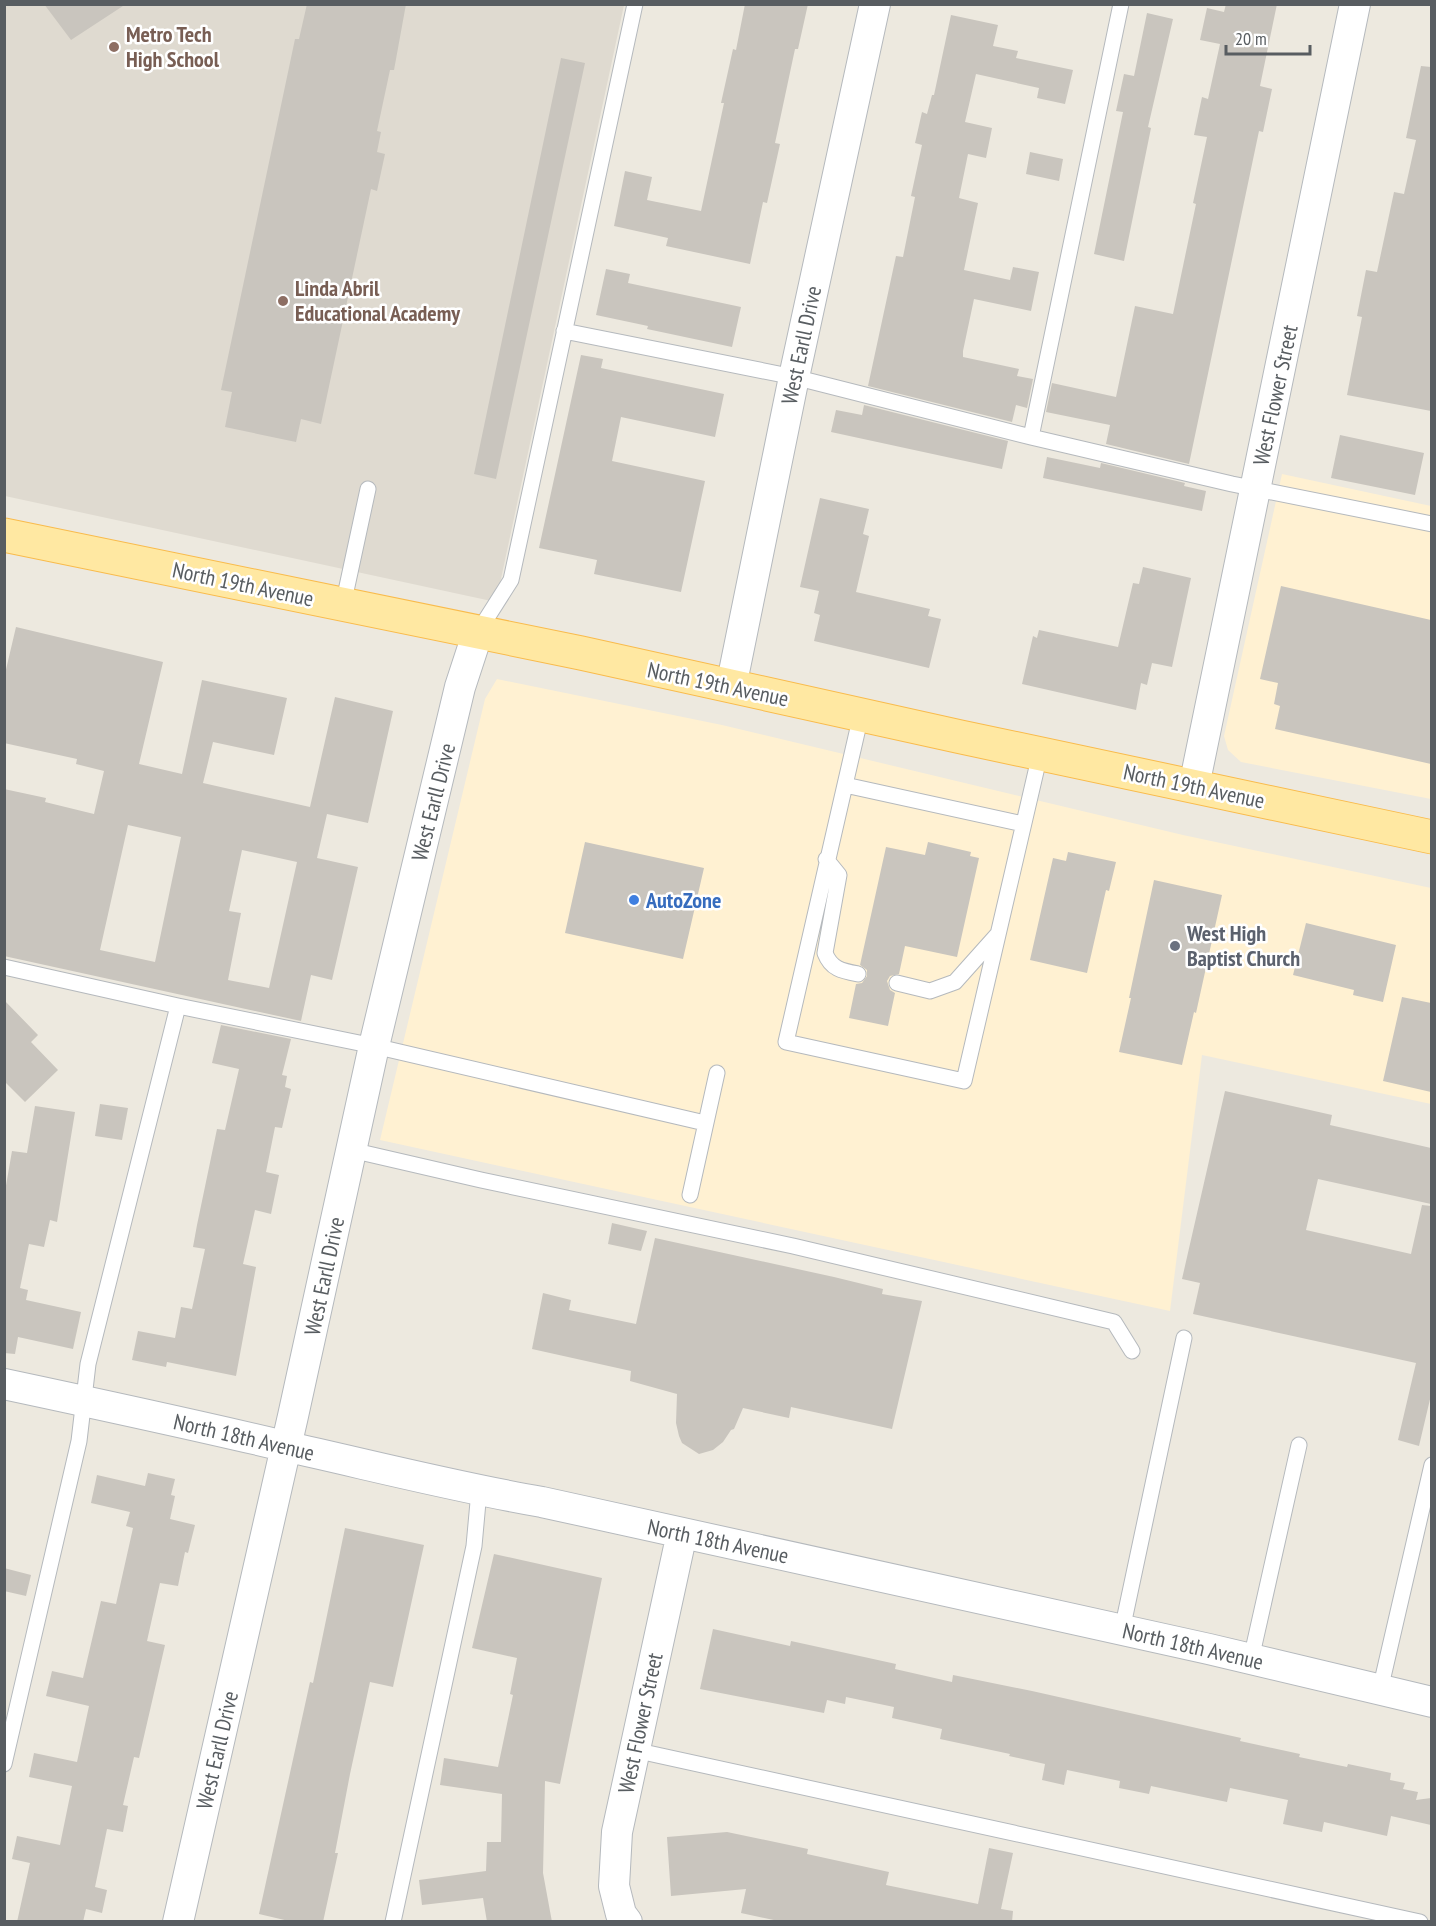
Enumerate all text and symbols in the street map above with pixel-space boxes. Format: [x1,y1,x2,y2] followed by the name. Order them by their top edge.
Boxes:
[1226,18,1310,56] scale bar
[126,20,220,73] place label: Metro Tech High School
[1235,27,1267,50] text: 20 m
[107,40,121,54] marker: Metro Tech High School
[295,274,461,327] place label: Linda Abril Educational Academy
[775,283,827,407] street label: West Earll Drive
[276,294,290,308] marker: Linda Abril Educational Academy
[1246,322,1304,468] street label: West Flower Street
[170,555,316,613] street label: North 19th Avenue
[645,655,791,713] street label: North 19th Avenue
[405,740,461,864] street label: West Earll Drive
[1121,757,1267,815] street label: North 19th Avenue
[645,886,721,914] place label: AutoZone
[627,893,641,907] marker: AutoZone
[1186,919,1300,972] place label: West High Baptist Church
[1168,939,1182,953] marker: West High Baptist Church
[298,1214,350,1338] street label: West Earll Drive
[171,1407,317,1467] street label: North 18th Avenue
[645,1512,791,1570] street label: North 18th Avenue
[1120,1616,1266,1676] street label: North 18th Avenue
[611,1650,669,1796] street label: West Flower Street
[190,1688,244,1812] street label: West Earll Drive

